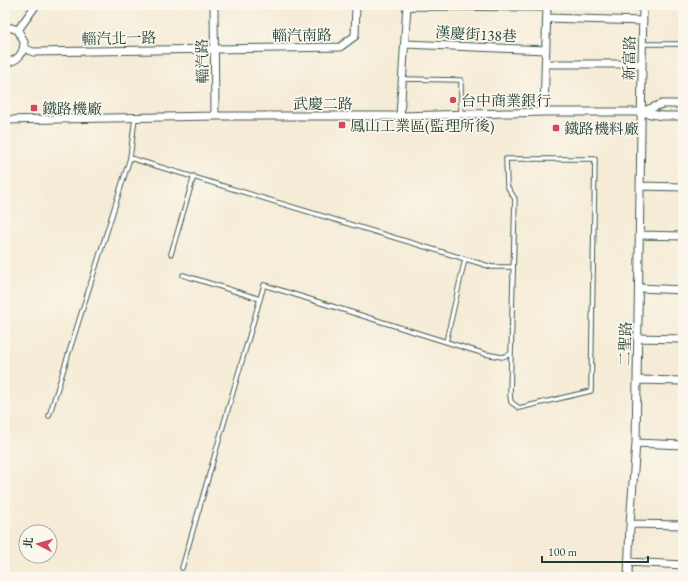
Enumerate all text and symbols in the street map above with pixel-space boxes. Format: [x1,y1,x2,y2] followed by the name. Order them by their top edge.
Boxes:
[435,22,517,46] street label: 漢慶街138巷
[272,25,332,45] street label: 輜汽南路
[81,28,157,48] street label: 輜汽北一路
[619,35,639,81] street label: 新富路
[192,38,212,84] street label: 輜汽路
[461,91,551,110] place label: 台中商業銀行
[293,94,353,113] street label: 武慶二路
[448,95,458,105] marker: 台中商業銀行
[42,99,102,118] place label: 鐵路機廠
[29,103,39,113] marker: 鐵路機廠
[350,116,495,135] place label: 鳳山工業區(監理所後)
[564,119,639,138] place label: 鐵路機料廠
[337,120,347,130] marker: 鳳山工業區(監理所後)
[551,123,561,133] marker: 鐵路機料廠
[615,321,635,367] street label: 二聖路
[18,524,58,564] north arrow
[21,537,36,549] text: 北
[542,538,648,564] scale bar
[548,544,578,560] text: 100 m

